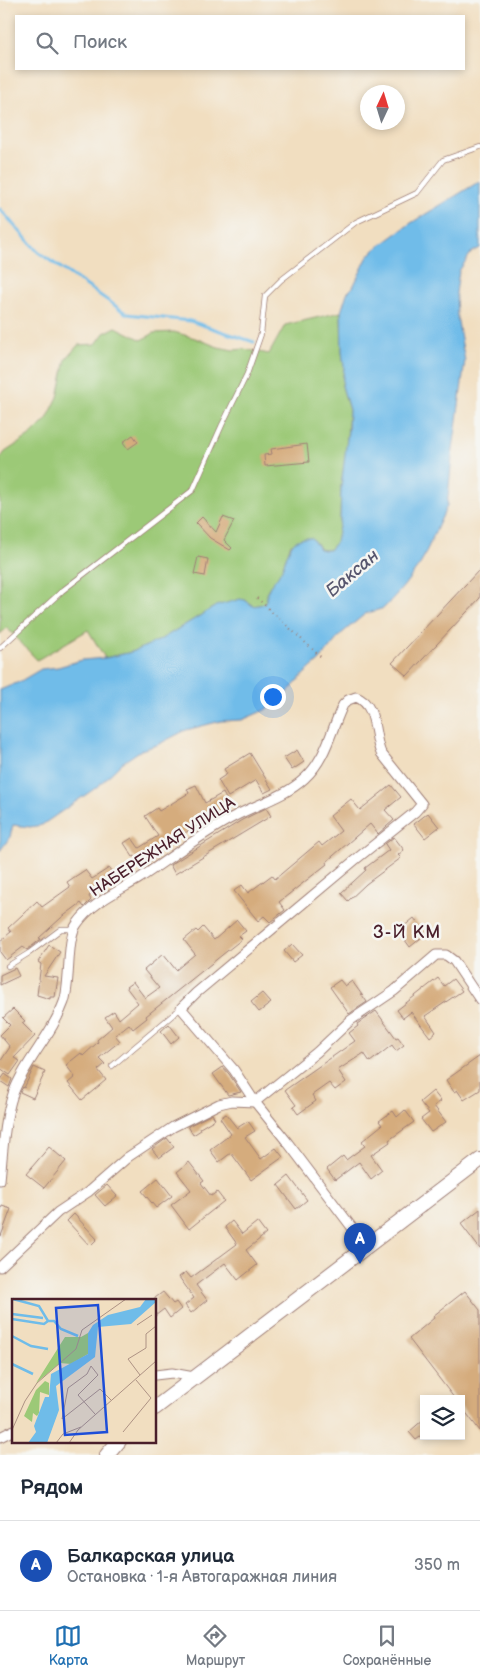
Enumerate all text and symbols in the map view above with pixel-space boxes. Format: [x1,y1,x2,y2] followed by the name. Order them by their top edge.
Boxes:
[15,15,465,70] search box
[33,29,61,57] icon: search
[73,31,127,54] text: Поиск
[360,85,405,130] north arrow
[322,545,383,601] water label: Баксан
[260,684,286,710] your location
[87,793,239,901] street label: НАБЕРЕЖНАЯ УЛИЦА
[373,922,441,943] district label: 3-Й КМ
[344,1223,376,1264] pin: A
[12,1299,156,1442] inset map
[420,1395,465,1440] map controls
[420,1395,465,1440] button: layers
[20,1475,83,1500] text: Рядом
[67,1545,234,1568] text: Балкарская улица
[31,1556,41,1575] text: A
[414,1556,460,1575] text: 350 m
[67,1568,337,1587] text: Остановка · 1-я Автогаражная линия
[49,1622,88,1669] tab: Карта
[186,1622,245,1669] tab: Маршрут
[343,1622,431,1669] tab: Сохранённые

